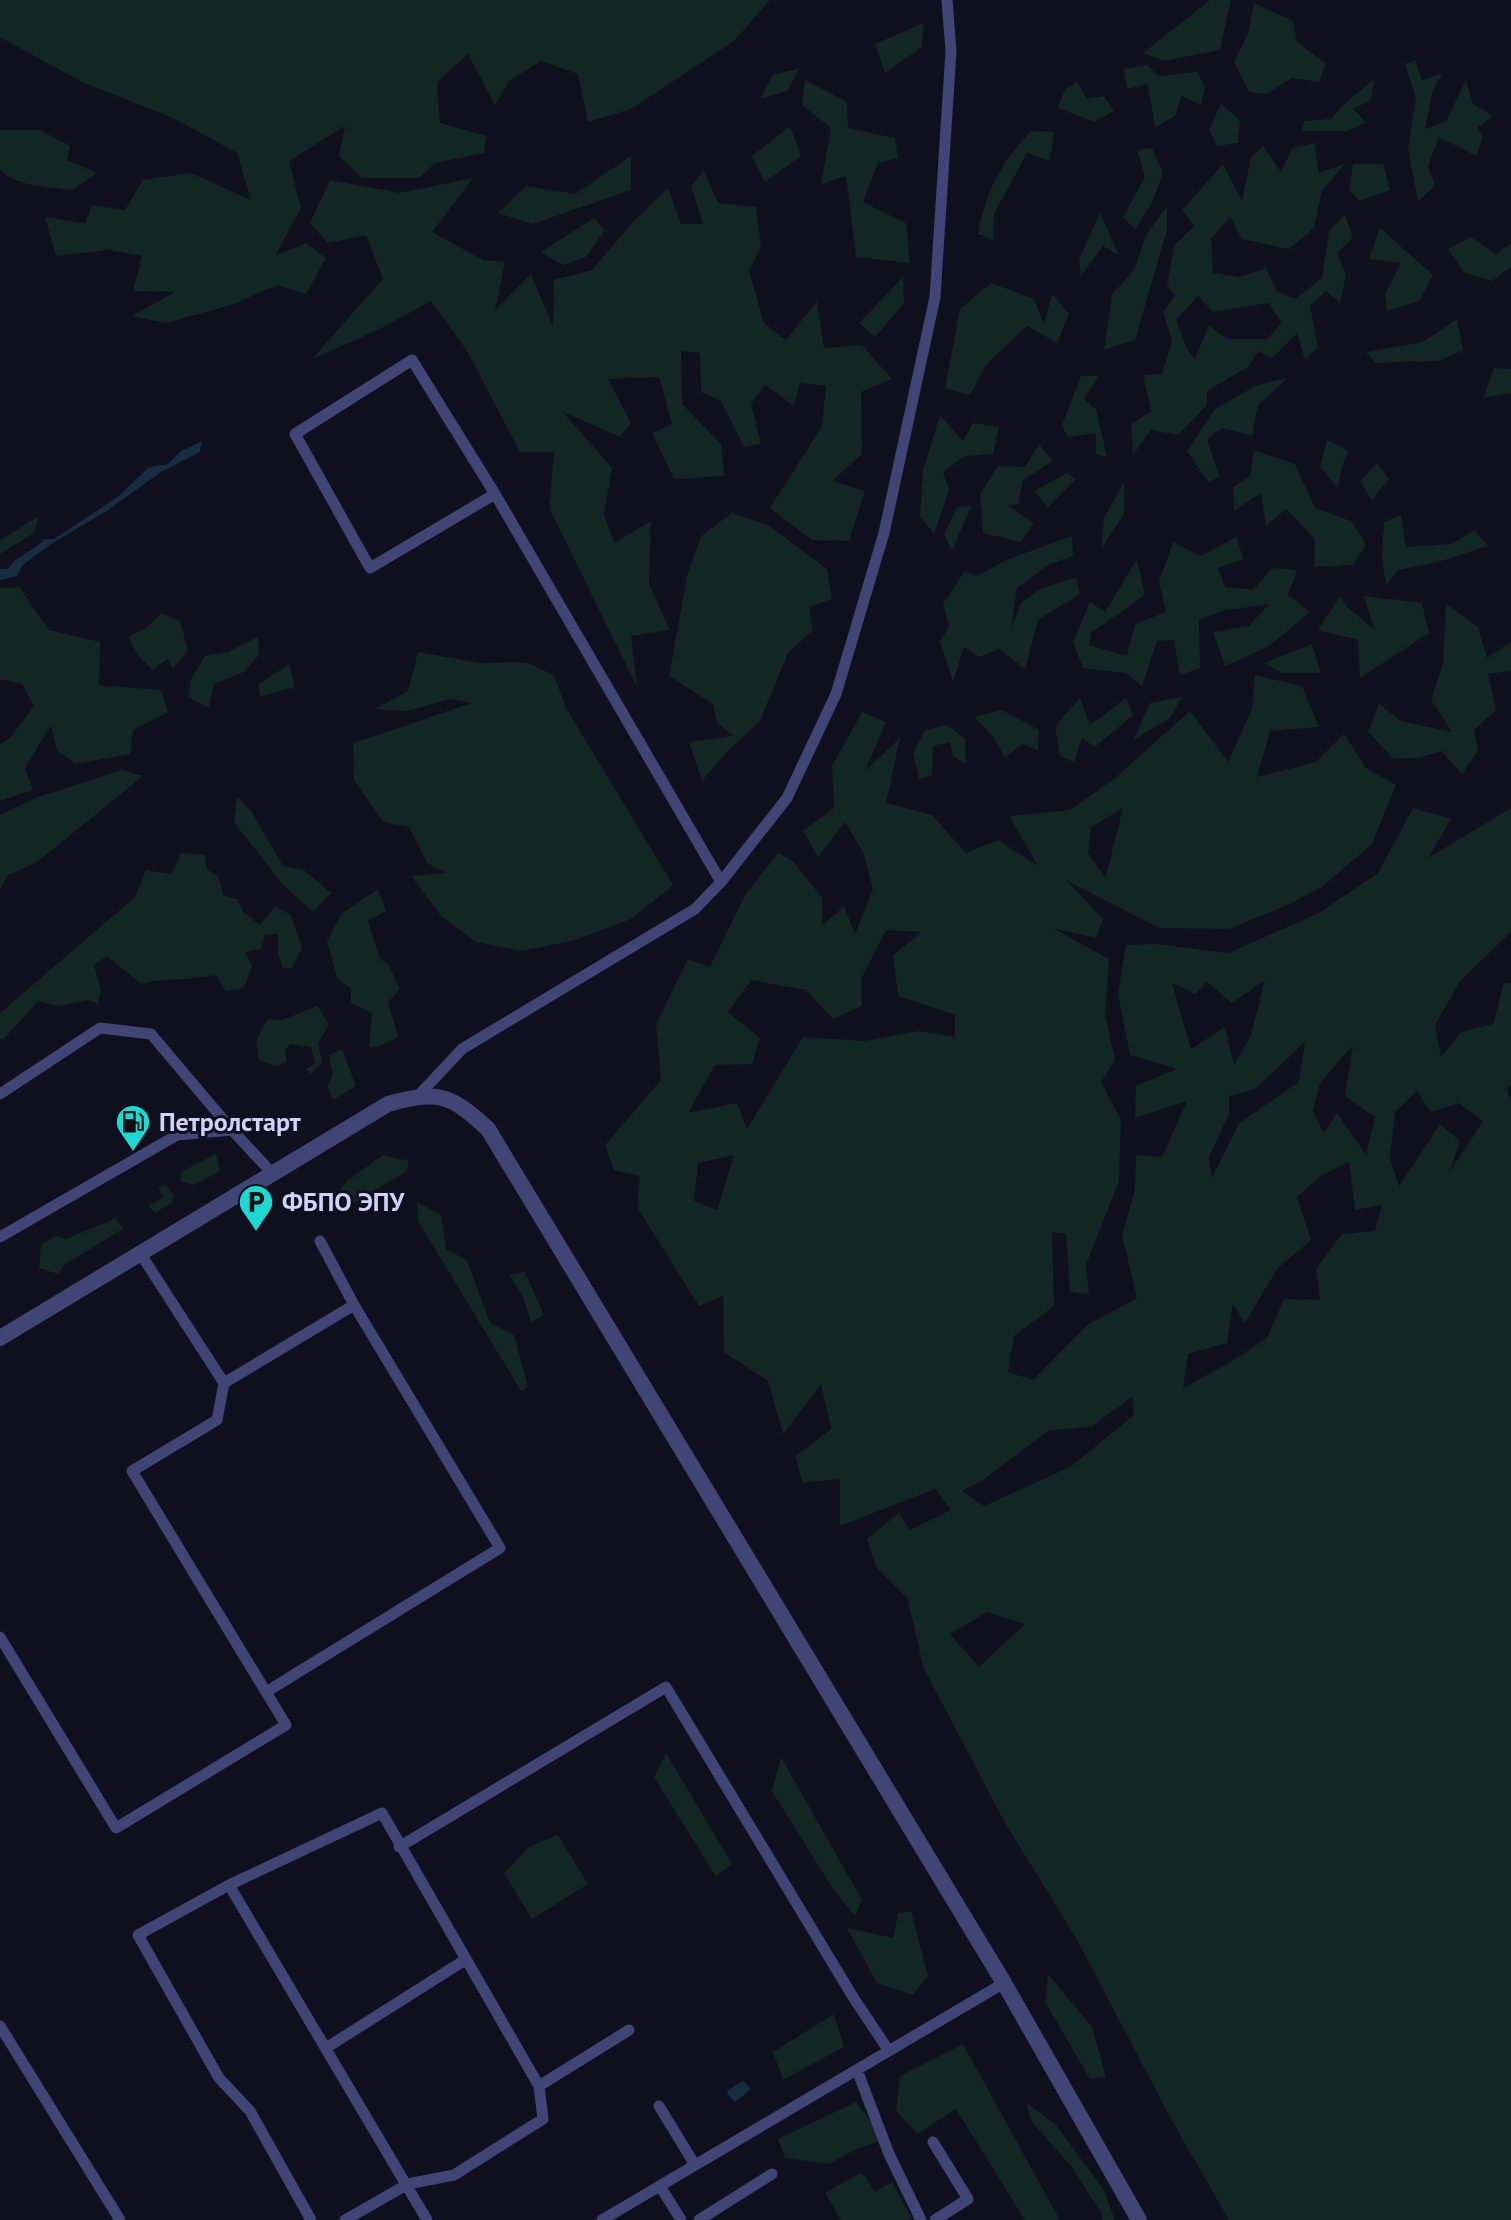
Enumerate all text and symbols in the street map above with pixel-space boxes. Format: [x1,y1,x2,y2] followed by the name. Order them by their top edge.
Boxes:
[114,1103,152,1153] fuel station icon: Петролстарт
[159,1105,301,1138] place label: Петролстарт
[237,1183,275,1233] parking icon: ФБПО ЭПУ
[282,1185,405,1218] place label: ФБПО ЭПУ

